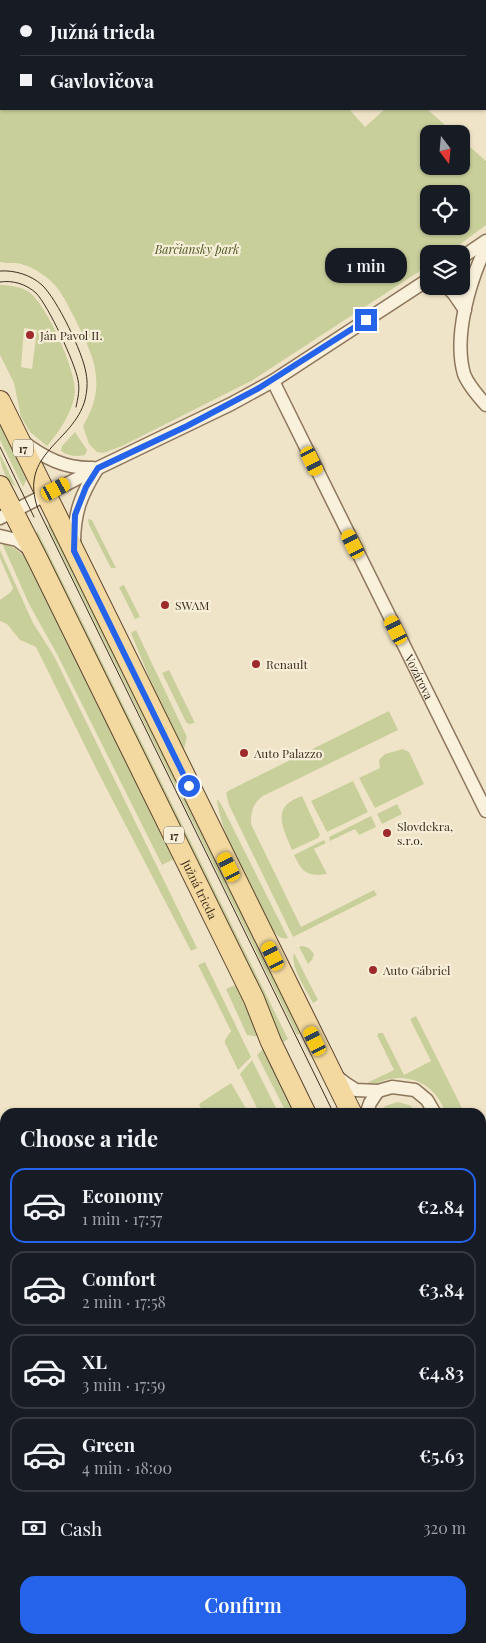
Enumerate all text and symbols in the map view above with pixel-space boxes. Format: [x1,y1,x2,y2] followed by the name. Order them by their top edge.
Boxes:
[50,18,155,44] text: Južná trieda
[50,67,154,93] text: Gavlovičova
[420,125,470,175] north arrow
[420,125,470,295] map controls
[420,185,470,235] button: locate
[154,241,239,257] park label: Barčiansky park
[420,245,470,295] button: layers
[325,248,407,282] callout: 1 min
[347,255,385,276] text: 1 min
[355,309,377,331] route end
[39,327,102,343] place label: Ján Pavol II.
[24,329,36,341] marker: Ján Pavol II.
[13,439,33,456] road number: 17
[298,444,325,478] car
[39,475,72,503] car
[339,527,366,561] car
[175,597,209,613] place label: SWAM
[159,599,171,611] marker: SWAM
[382,613,409,647] car
[401,651,437,702] street label: Vozárova
[266,656,308,672] place label: Renault
[250,658,262,670] marker: Renault
[253,745,323,761] place label: Auto Palazzo
[238,747,250,759] marker: Auto Palazzo
[178,775,200,797] route start
[397,818,453,848] place label: Slovdekra, s.r.o.
[164,826,184,844] road number: 17
[381,827,393,839] marker: Slovdekra, s.r.o.
[215,850,242,884] car
[178,856,221,922] street label: Južná trieda
[259,939,286,973] car
[382,962,451,978] place label: Auto Gábriel
[367,964,379,976] marker: Auto Gábriel
[301,1024,328,1058] car
[20,1123,158,1153] text: Choose a ride
[82,1182,163,1208] text: Economy
[22,1183,67,1228] icon: car
[417,1193,464,1219] text: €2.84
[82,1208,162,1229] text: 1 min · 17:57
[82,1265,156,1291] text: Comfort
[22,1266,67,1311] icon: car
[418,1276,464,1302] text: €3.84
[82,1291,166,1312] text: 2 min · 17:58
[82,1348,107,1374] text: XL
[22,1349,67,1394] icon: car
[418,1359,464,1385] text: €4.83
[82,1374,165,1395] text: 3 min · 17:59
[82,1431,135,1457] text: Green
[22,1432,67,1477] icon: car
[419,1442,464,1468] text: €5.63
[82,1457,172,1478] text: 4 min · 18:00
[20,1514,48,1542] icon: cash
[60,1515,102,1541] text: Cash
[423,1517,466,1538] text: 320 m
[20,1576,466,1634] button: Confirm

